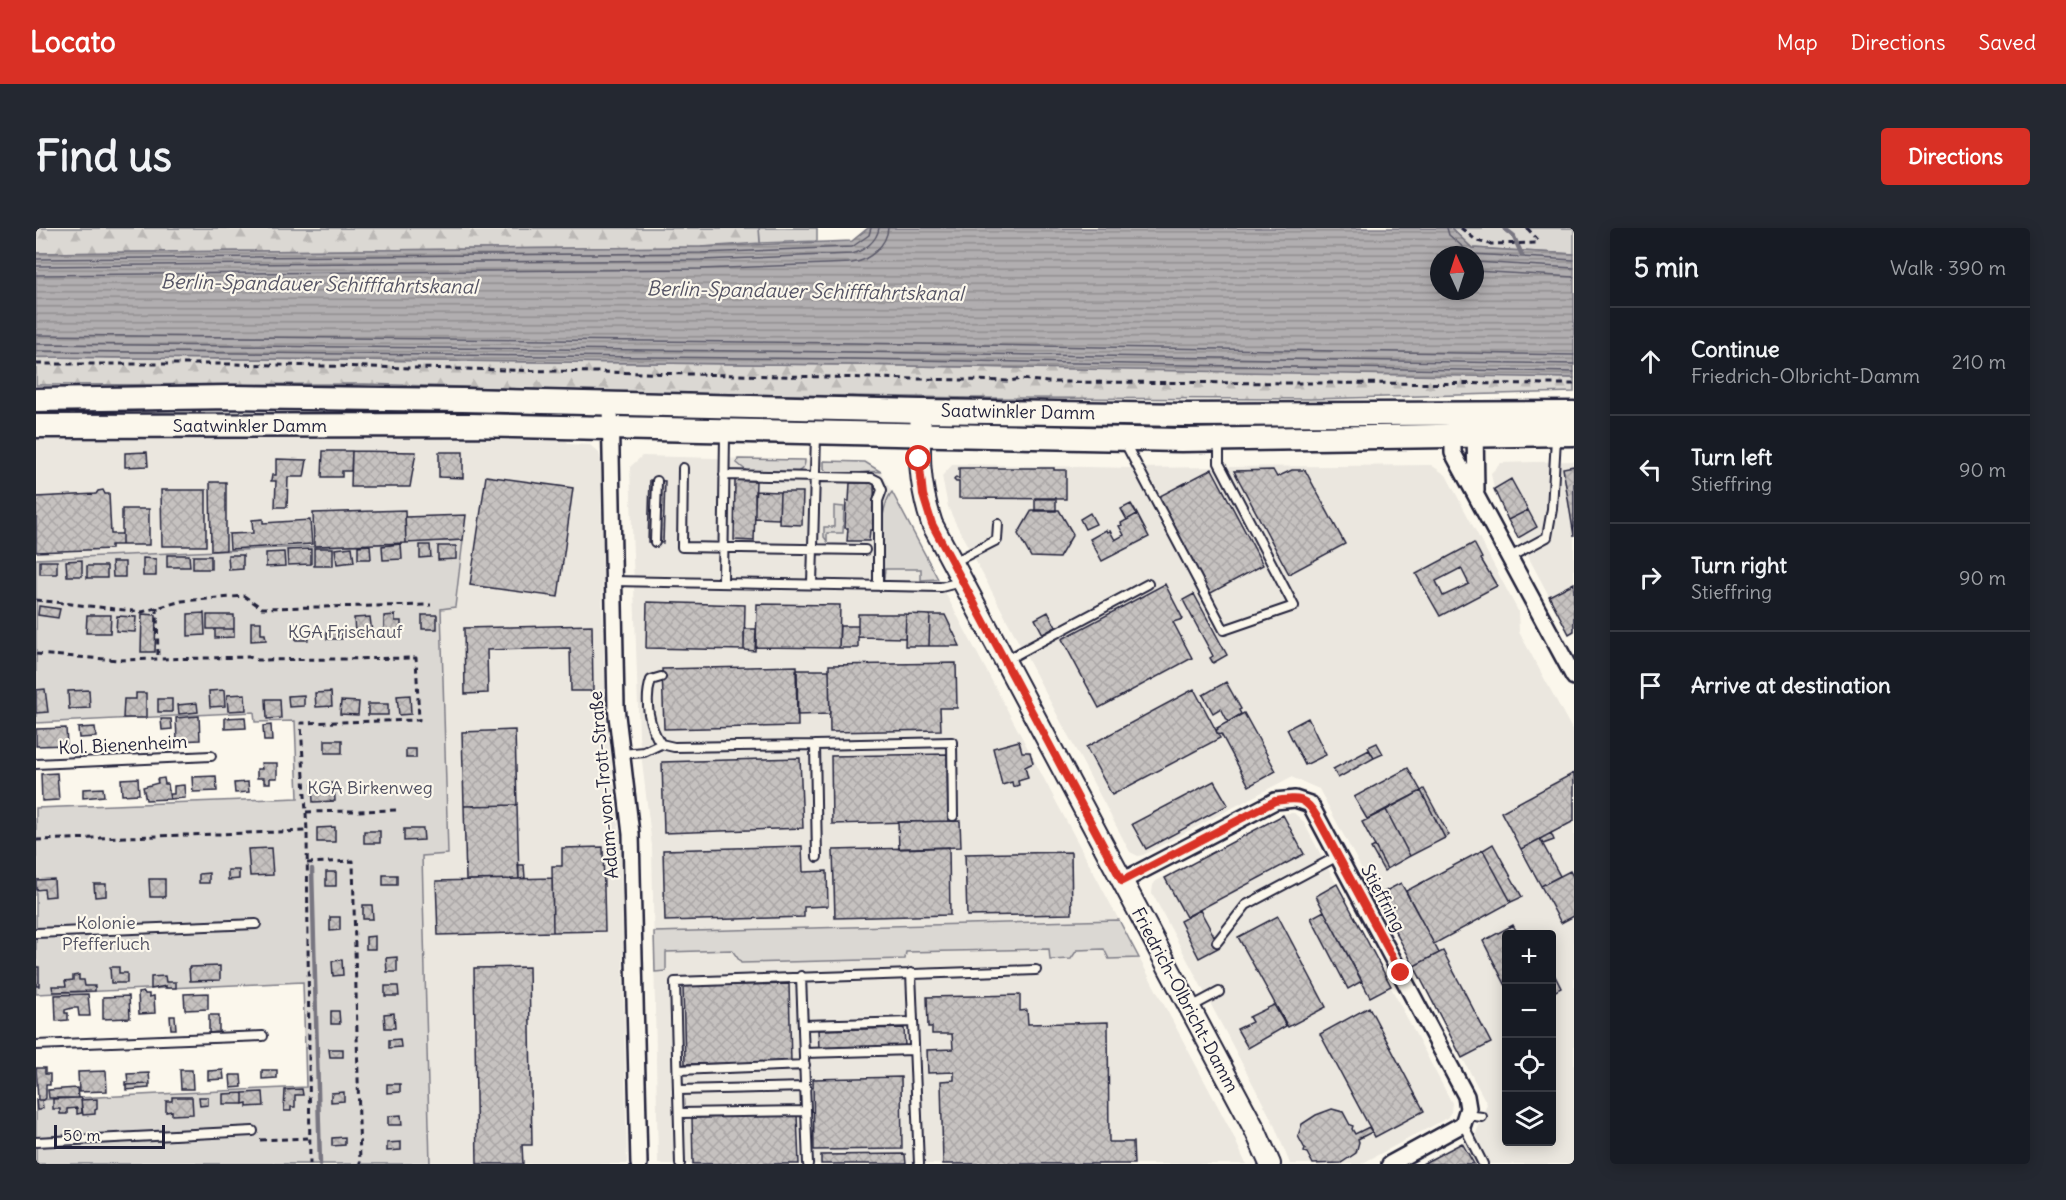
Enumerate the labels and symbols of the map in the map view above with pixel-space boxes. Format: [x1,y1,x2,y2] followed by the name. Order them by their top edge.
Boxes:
[1430,246,1484,300] north arrow
[160,268,480,299] water label: Berlin-Spandauer Schifffahrtskanal
[646,275,966,306] water label: Berlin-Spandauer Schifffahrtskanal
[941,399,1096,424] street label: Saatwinkler Damm
[173,414,327,437] street label: Saatwinkler Damm
[905,445,931,471] route start
[288,620,403,643] park label: KGA Frischauf
[584,690,623,880] street label: Adam-von-Trott-Straße
[58,730,188,759] street label: Kol. Bienenheim
[307,776,433,799] park label: KGA Birkenweg
[1356,860,1411,935] street label: Stieffring
[1127,903,1244,1096] street label: Friedrich-Olbricht-Damm
[62,911,150,955] park label: Kolonie Pfefferluch
[1387,959,1413,985] route end
[54,1122,165,1150] scale bar

